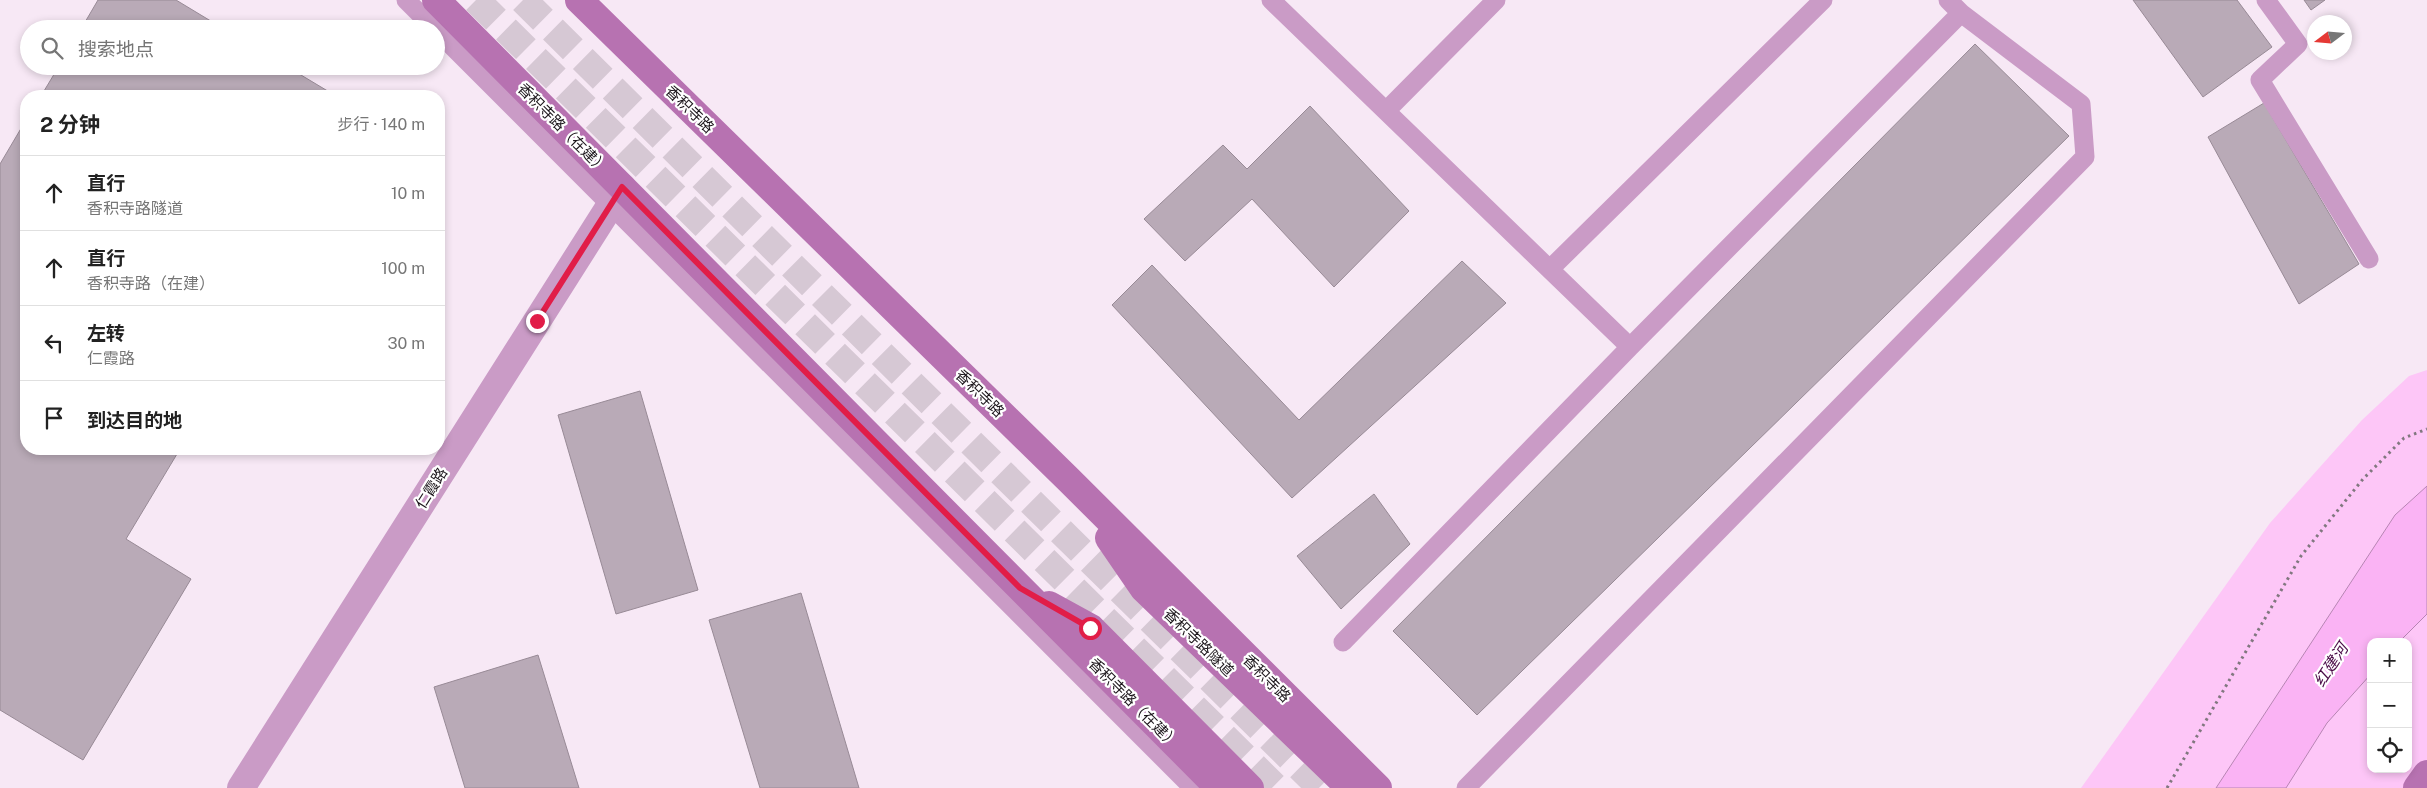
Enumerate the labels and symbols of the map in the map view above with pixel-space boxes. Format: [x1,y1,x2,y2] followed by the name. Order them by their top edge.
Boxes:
[2307,15,2352,60] north arrow
[515,80,611,176] street label: 香积寺路（在建）
[663,82,717,136] street label: 香积寺路
[526,310,549,333] route end
[953,366,1007,420] street label: 香积寺路
[412,464,450,512] street label: 仁霞路
[1161,605,1237,679] street label: 香积寺路隧道
[1079,617,1102,640] route start
[2310,637,2354,690] water label: 红建河
[1240,651,1294,705] street label: 香积寺路
[1086,655,1182,751] street label: 香积寺路（在建）

